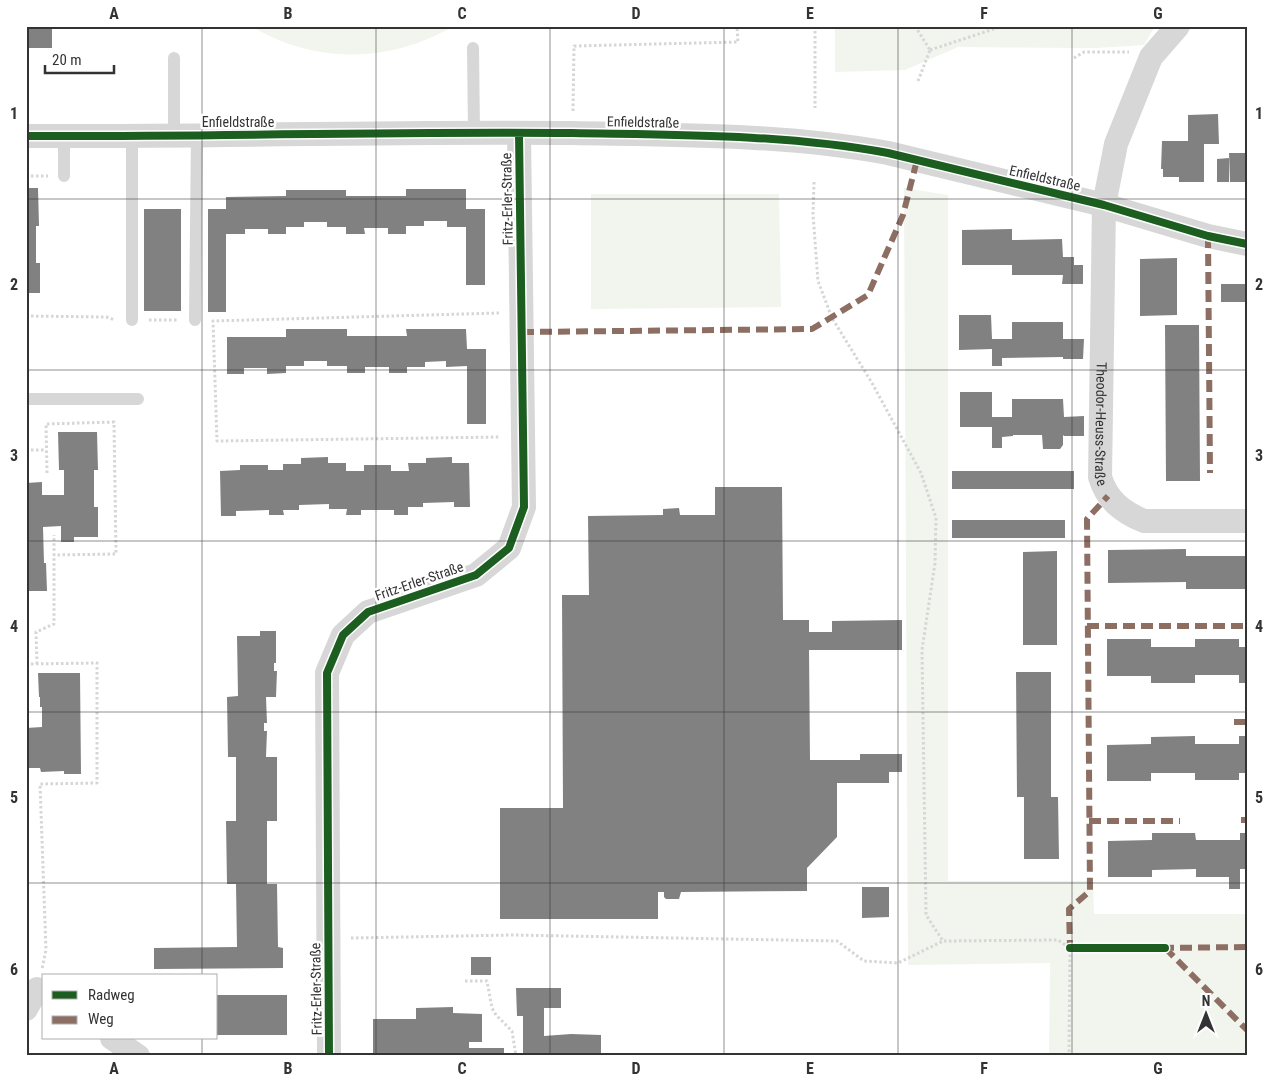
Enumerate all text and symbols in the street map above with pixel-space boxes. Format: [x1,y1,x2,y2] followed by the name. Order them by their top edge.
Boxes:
[109,4,119,23] text: A
[284,4,293,23] text: B
[457,4,467,23] text: C
[631,4,641,23] text: D
[806,4,814,23] text: E
[980,4,988,23] text: F
[1153,4,1163,23] text: G
[45,42,114,74] scale bar
[52,51,82,69] text: 20 m
[10,104,18,123] text: 1
[1255,104,1263,123] text: 1
[607,113,680,131] street label: Enfieldstraße
[202,114,275,130] street label: Enfieldstraße
[498,152,516,245] street label: Fritz-Erler-Straße
[1008,162,1083,194] street label: Enfieldstraße
[10,275,18,294] text: 2
[1255,275,1263,294] text: 2
[1092,362,1111,489] street label: Theodor-Heuss-Straße
[10,446,18,465] text: 3
[1255,446,1263,465] text: 3
[373,558,466,604] street label: Fritz-Erler-Straße
[10,617,18,636] text: 4
[1255,617,1263,636] text: 4
[10,788,18,807] text: 5
[1255,788,1263,807] text: 5
[307,942,325,1035] street label: Fritz-Erler-Straße
[10,960,18,979] text: 6
[1255,960,1263,979] text: 6
[42,974,218,1040] legend
[88,986,135,1004] text: Radweg
[1180,990,1230,1040] north arrow
[1202,993,1210,1009] text: N
[88,1010,114,1028] text: Weg
[109,1059,119,1078] text: A
[284,1059,293,1078] text: B
[457,1059,467,1078] text: C
[631,1059,641,1078] text: D
[806,1059,814,1078] text: E
[980,1059,988,1078] text: F
[1153,1059,1163,1078] text: G

